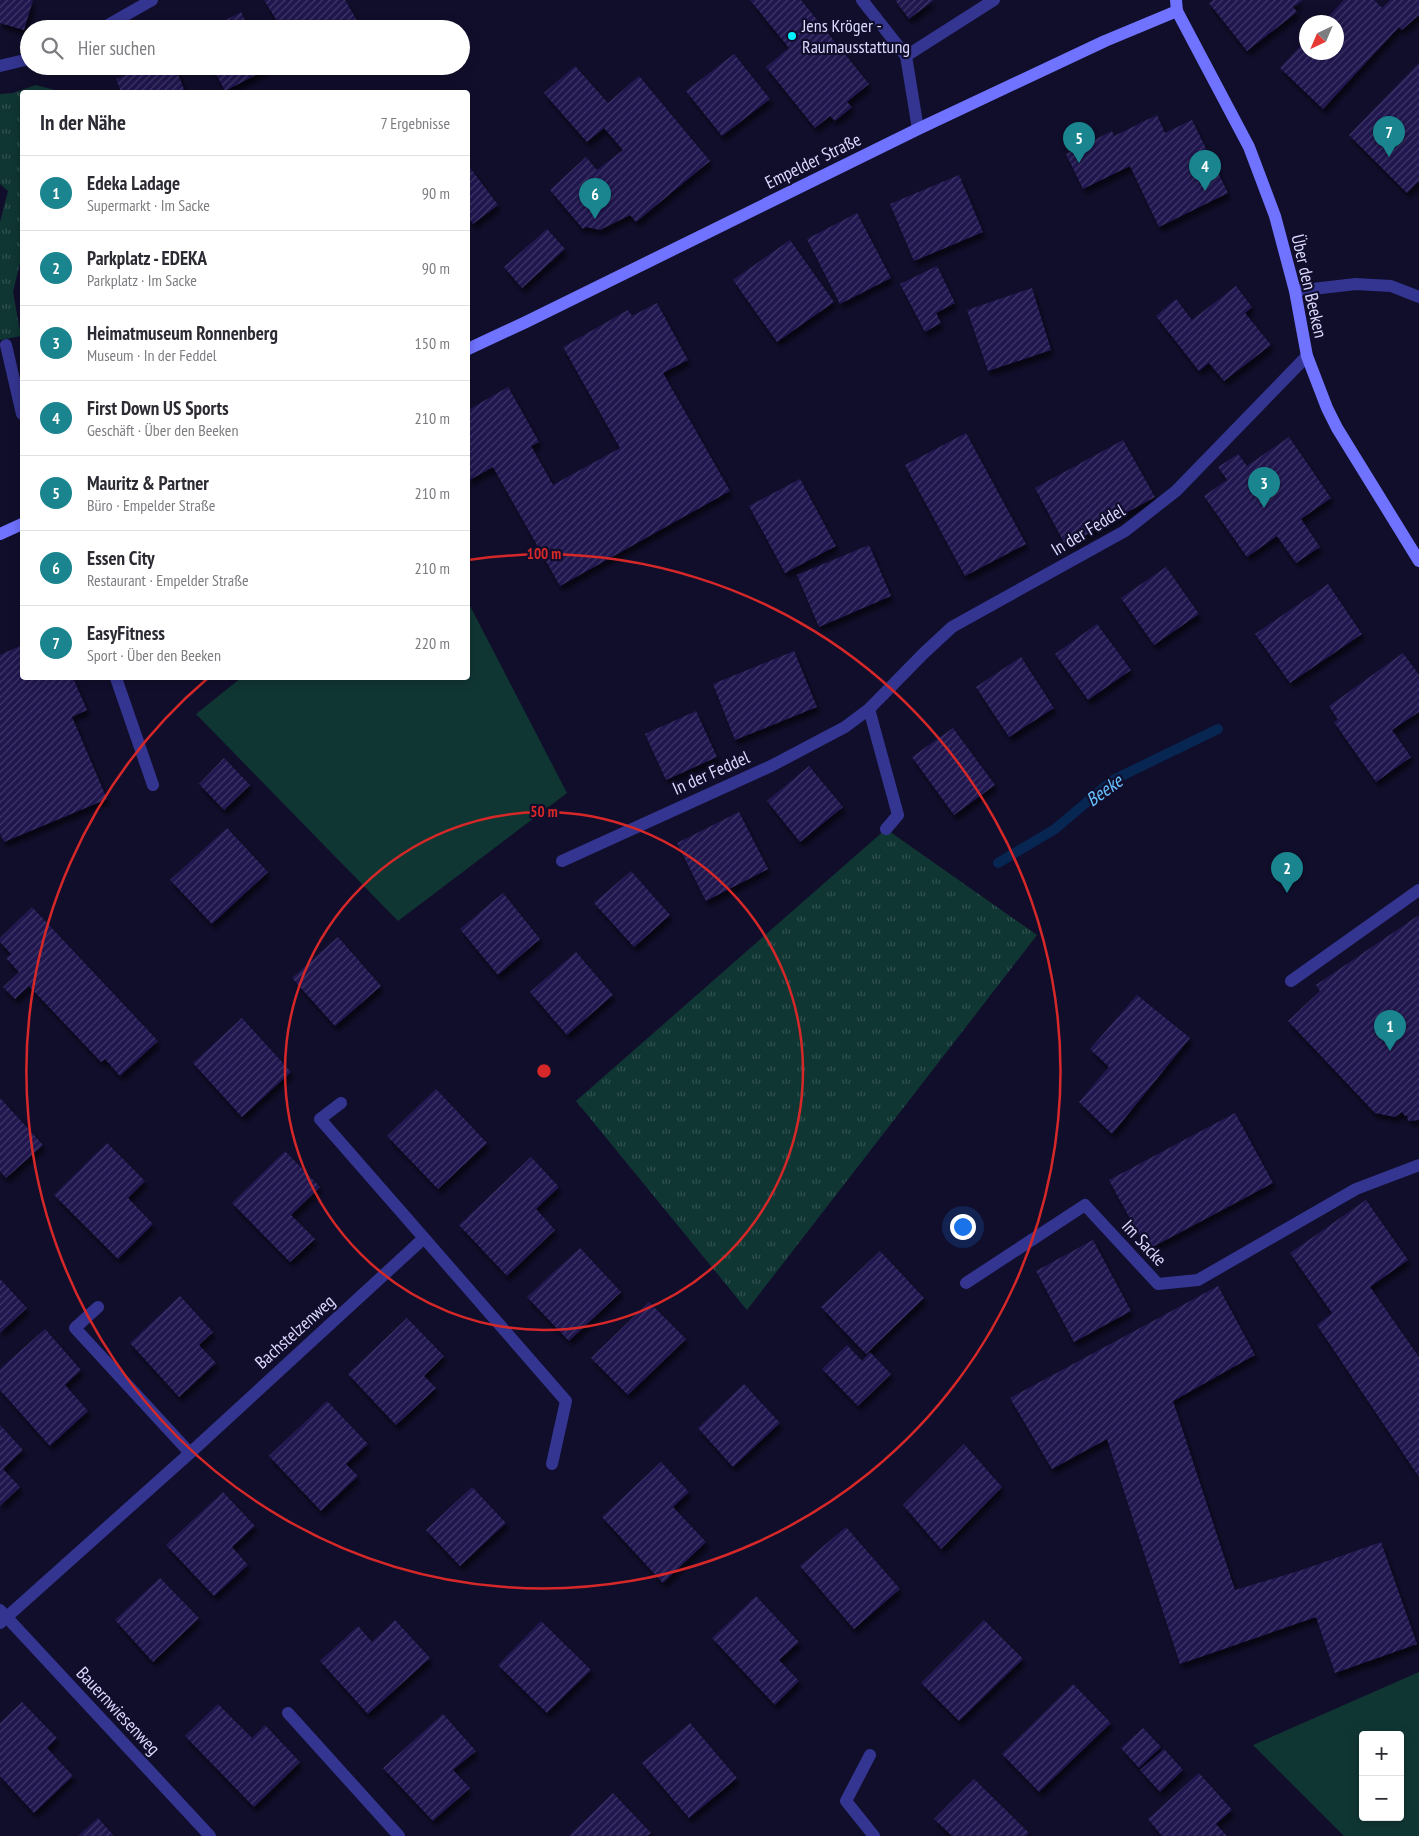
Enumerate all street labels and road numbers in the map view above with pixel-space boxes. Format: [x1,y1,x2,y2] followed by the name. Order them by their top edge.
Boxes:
[761,127,865,194] street label: Empelder Straße
[1286,232,1333,340] street label: Über den Beeken
[1047,498,1129,561] street label: In der Feddel
[669,745,754,800] street label: In der Feddel
[1117,1215,1172,1271] street label: Im Sacke
[250,1290,339,1374] street label: Bachstelzenweg
[72,1662,165,1760] street label: Bauernwiesenweg

